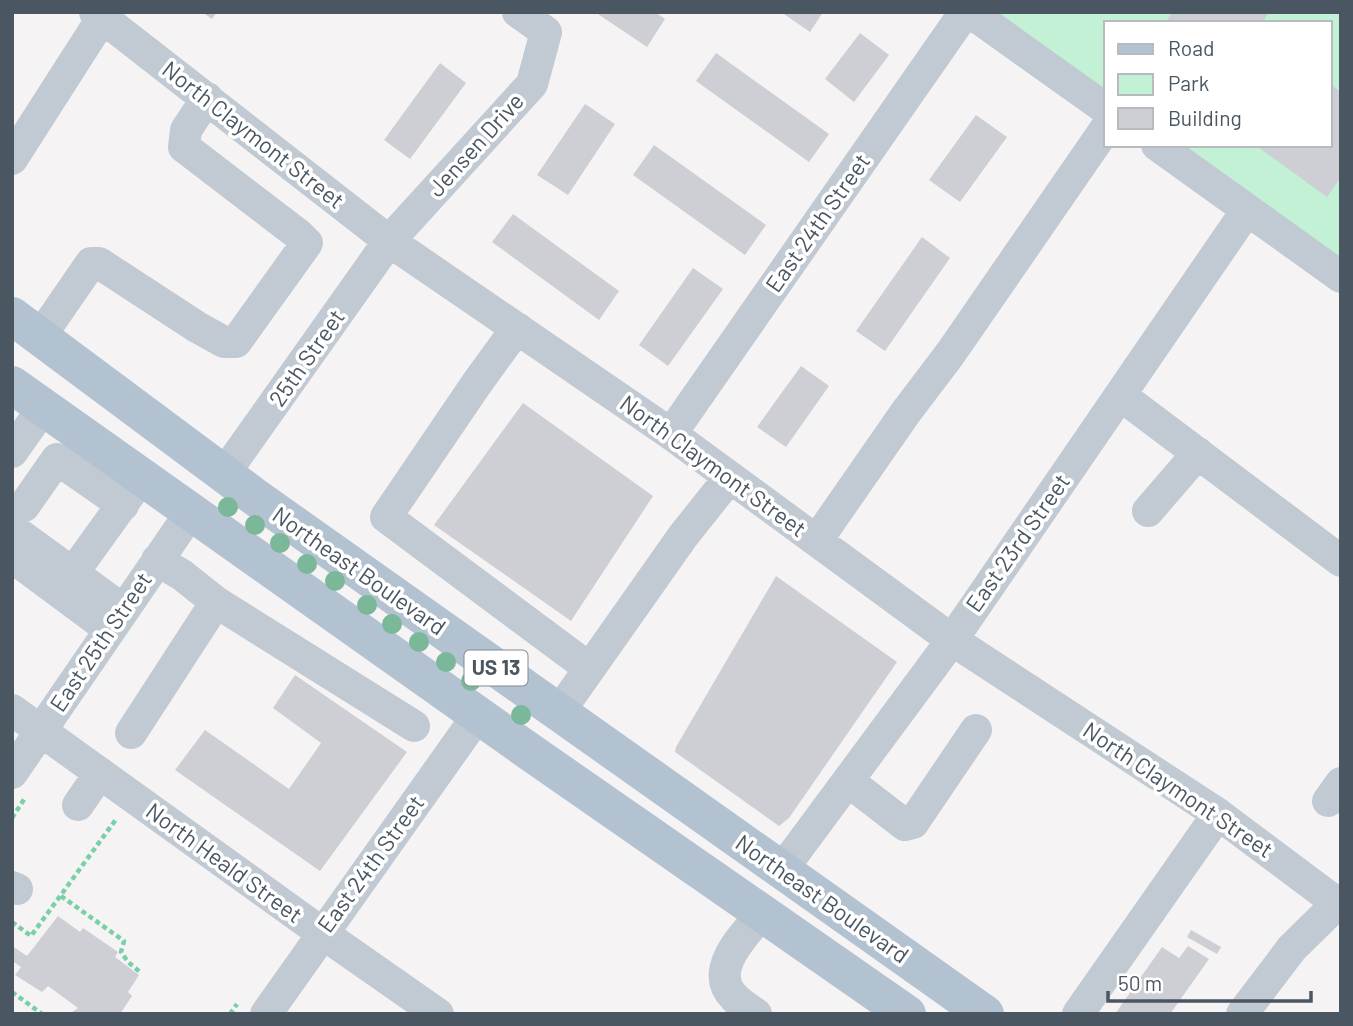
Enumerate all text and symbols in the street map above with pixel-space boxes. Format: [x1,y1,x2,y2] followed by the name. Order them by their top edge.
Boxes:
[1104,21,1332,147] legend
[1168,35,1214,60] text: Road
[157,54,350,214] street label: North Claymont Street
[1168,70,1209,95] text: Park
[422,87,529,202] street label: Jensen Drive
[1168,105,1242,130] text: Building
[759,148,875,297] street label: East 24th Street
[263,303,350,411] street label: 25th Street
[615,388,812,542] street label: North Claymont Street
[959,468,1075,617] street label: East 23rd Street
[268,500,452,640] street label: Northeast Boulevard
[43,566,157,716] street label: East 25th Street
[464,650,528,686] road number: US 13
[1078,715,1279,863] street label: North Claymont Street
[311,789,429,938] street label: East 24th Street
[141,796,308,928] street label: North Heald Street
[731,828,915,968] street label: Northeast Boulevard
[1108,960,1311,1004] scale bar
[1118,970,1162,995] text: 50 m

